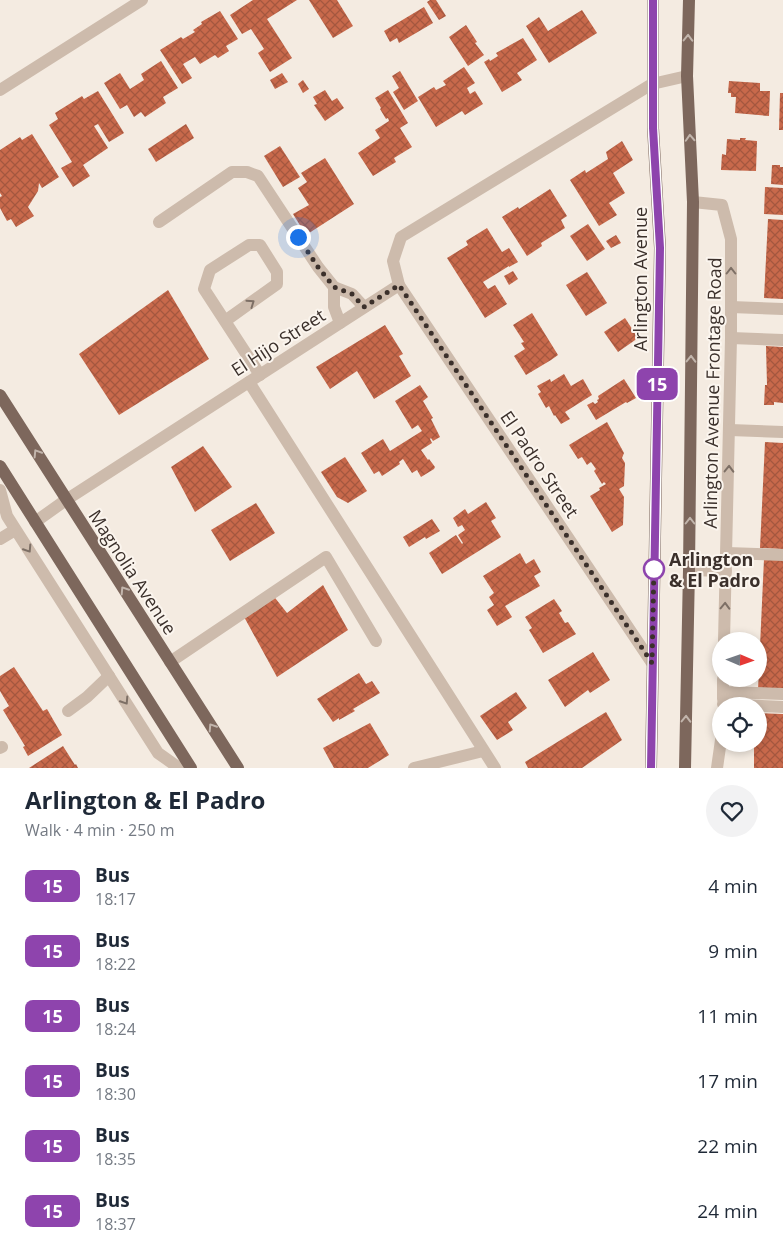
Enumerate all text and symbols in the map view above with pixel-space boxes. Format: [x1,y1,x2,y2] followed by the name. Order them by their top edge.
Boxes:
[683,34,693,42] one-way arrow
[684,134,695,142] one-way arrow
[628,207,652,351] street label: Arlington Avenue
[286,225,311,250] your location
[698,257,726,529] street label: Arlington Avenue Frontage Road
[726,267,736,275] one-way arrow
[245,300,255,309] one-way arrow
[226,303,330,381] street label: El Hijo Street
[686,355,696,362] one-way arrow
[634,368,680,400] line badge: 15
[647,372,667,396] text: 15
[495,406,585,522] street label: El Padro Street
[33,450,43,459] one-way arrow
[724,465,734,472] one-way arrow
[84,505,182,639] street label: Magnolia Avenue
[685,517,695,525] one-way arrow
[22,544,31,553] one-way arrow
[669,547,760,592] place label: Arlington & El Padro
[643,558,665,580] marker: Arlington & El Padro
[121,587,130,596] one-way arrow
[720,602,731,610] one-way arrow
[712,632,768,688] north arrow
[712,632,767,752] map controls
[119,695,128,705] one-way arrow
[712,697,767,752] button: locate
[681,715,692,723] one-way arrow
[209,723,218,733] one-way arrow
[25,783,265,816] text: Arlington & El Padro
[706,785,758,837] button: heart
[25,819,175,841] text: Walk · 4 min · 250 m
[95,862,130,888] text: Bus
[708,873,758,899] text: 4 min
[42,874,63,898] text: 15
[95,888,136,910] text: 18:17
[95,927,130,953] text: Bus
[708,938,758,964] text: 9 min
[42,939,63,963] text: 15
[95,953,136,975] text: 18:22
[95,992,130,1018] text: Bus
[697,1003,758,1029] text: 11 min
[42,1004,63,1028] text: 15
[95,1018,136,1040] text: 18:24
[95,1057,130,1083] text: Bus
[697,1068,758,1094] text: 17 min
[42,1069,63,1093] text: 15
[95,1083,136,1105] text: 18:30
[95,1122,130,1148] text: Bus
[697,1133,758,1159] text: 22 min
[42,1134,63,1158] text: 15
[95,1148,136,1170] text: 18:35
[95,1187,130,1213] text: Bus
[697,1198,758,1224] text: 24 min
[42,1199,63,1223] text: 15
[95,1213,136,1235] text: 18:37

